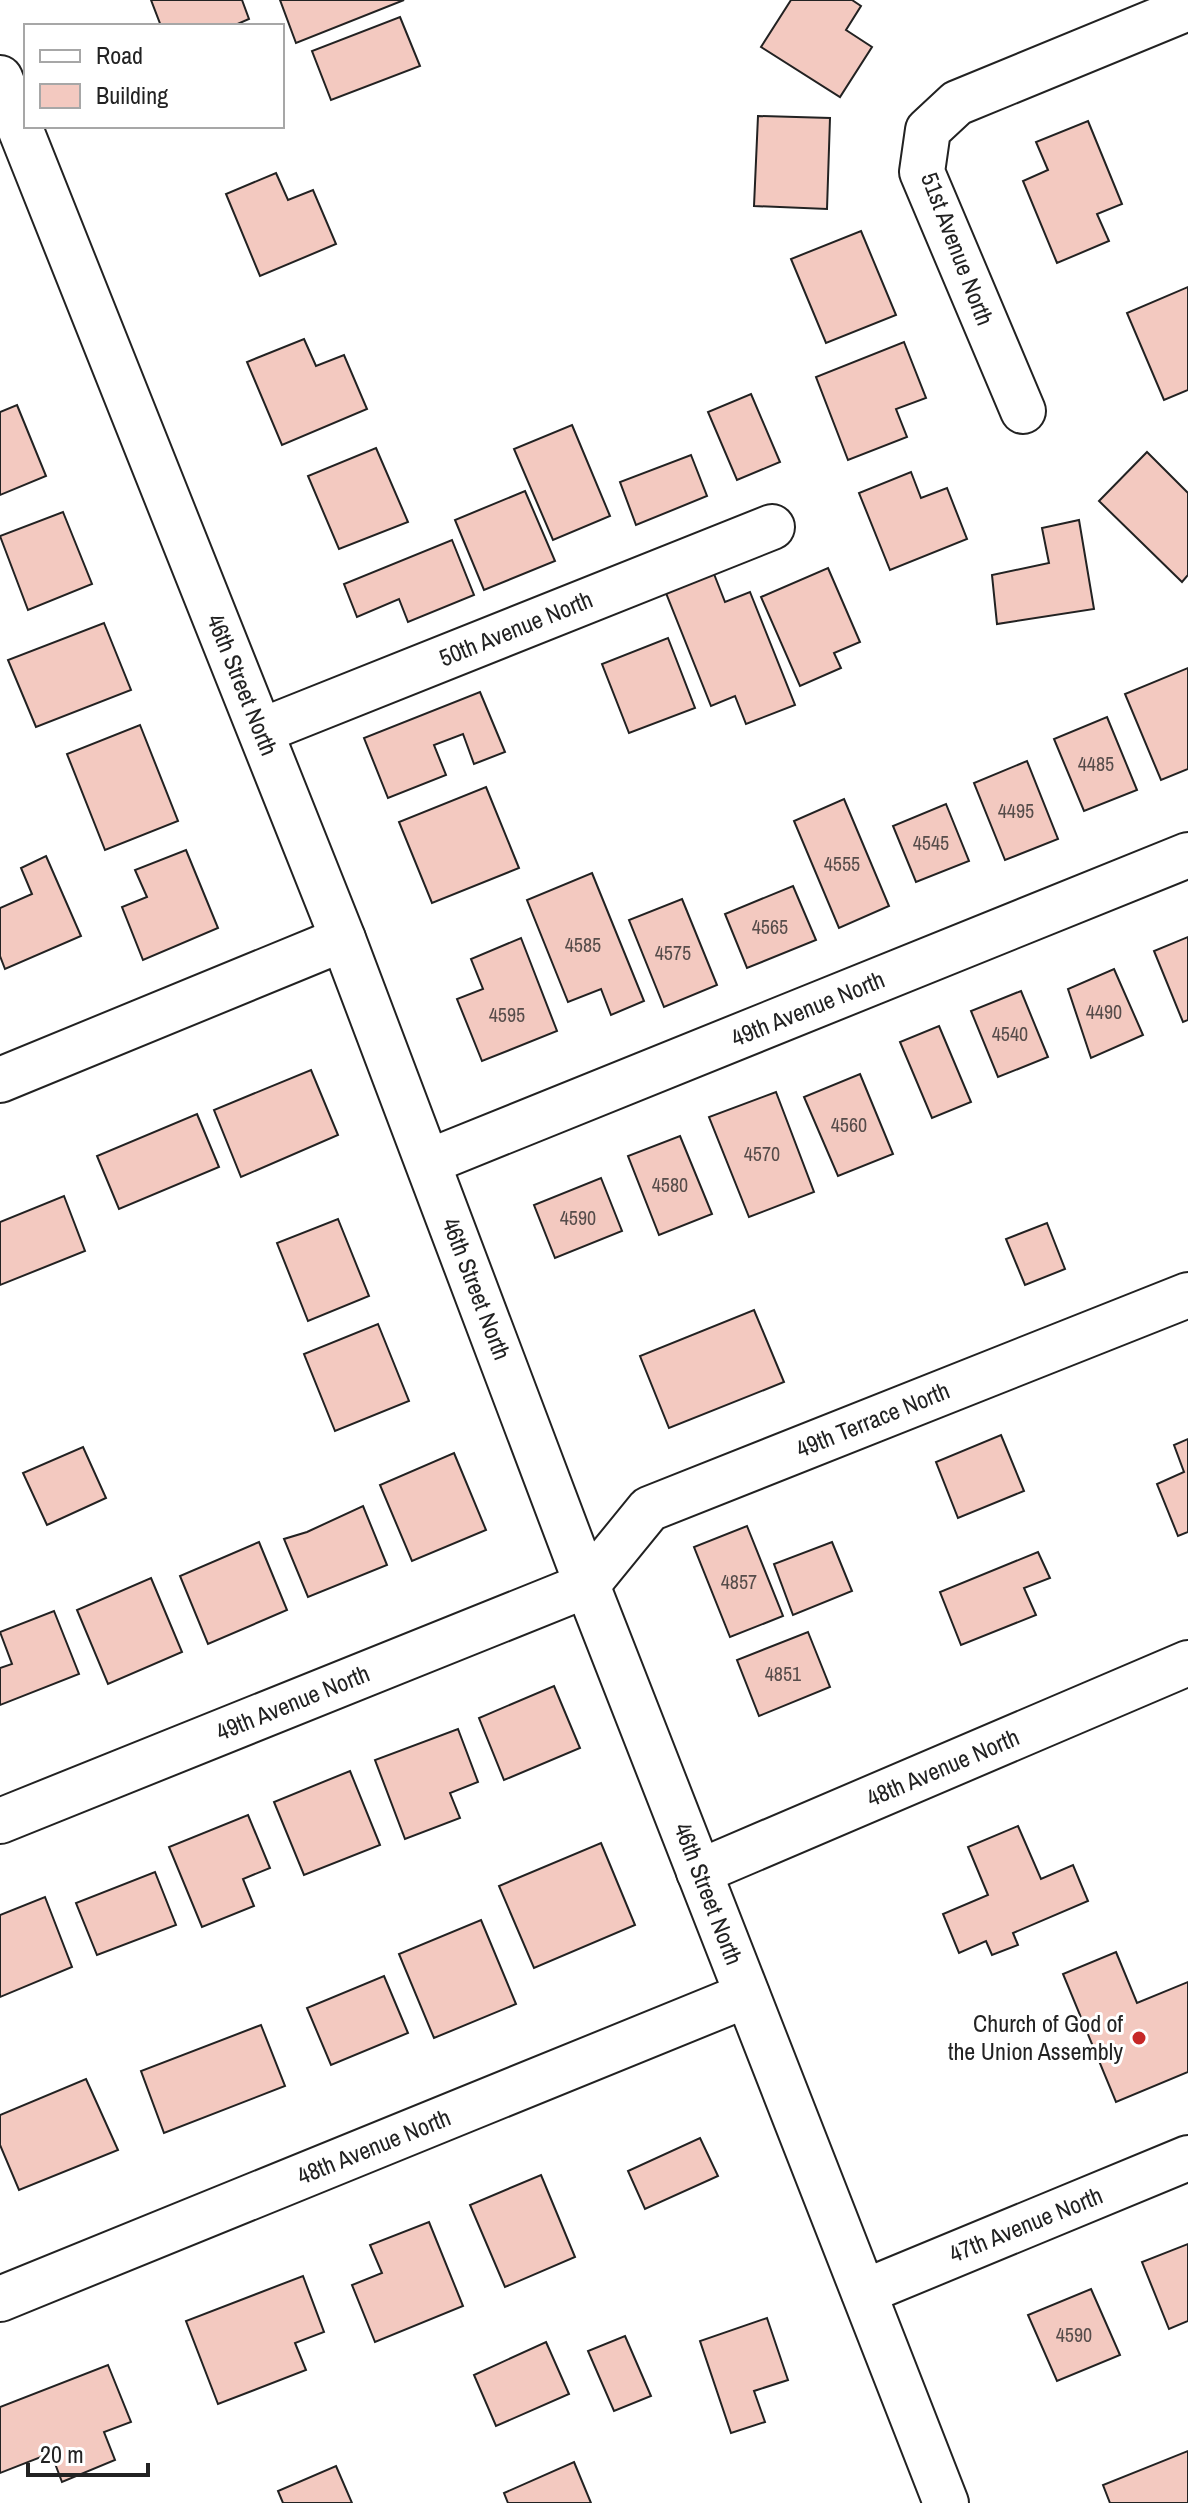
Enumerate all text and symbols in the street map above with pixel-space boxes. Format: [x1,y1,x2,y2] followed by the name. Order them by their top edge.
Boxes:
[24,24,284,128] legend
[96,39,143,71] text: Road
[96,79,168,111] text: Building
[914,167,1002,330] street label: 51st Avenue North
[434,583,597,673] street label: 50th Avenue North
[200,609,286,760] street label: 46th Street North
[1078,750,1114,777] house number: 4485
[998,797,1034,824] house number: 4495
[913,829,949,856] house number: 4545
[824,850,860,877] house number: 4555
[752,913,788,940] house number: 4565
[565,931,601,958] house number: 4585
[655,939,691,966] house number: 4575
[726,963,889,1053] street label: 49th Avenue North
[1086,998,1122,1025] house number: 4490
[489,1001,525,1028] house number: 4595
[992,1020,1028,1047] house number: 4540
[831,1111,867,1138] house number: 4560
[744,1140,780,1167] house number: 4570
[652,1171,688,1198] house number: 4580
[560,1204,596,1231] house number: 4590
[435,1213,519,1364] street label: 46th Street North
[791,1374,954,1464] street label: 49th Terrace North
[721,1568,757,1595] house number: 4857
[211,1657,374,1747] street label: 49th Avenue North
[765,1660,801,1687] house number: 4851
[861,1721,1024,1814] street label: 48th Avenue North
[667,1818,751,1969] street label: 46th Street North
[948,2007,1124,2067] place label: Church of God of the Union Assembly
[1130,2029,1148,2047] marker: Church of God of the Union Assembly
[292,2101,455,2191] street label: 48th Avenue North
[944,2179,1107,2269] street label: 47th Avenue North
[1056,2321,1092,2348] house number: 4590
[28,2427,148,2477] scale bar
[40,2438,84,2470] text: 20 m

